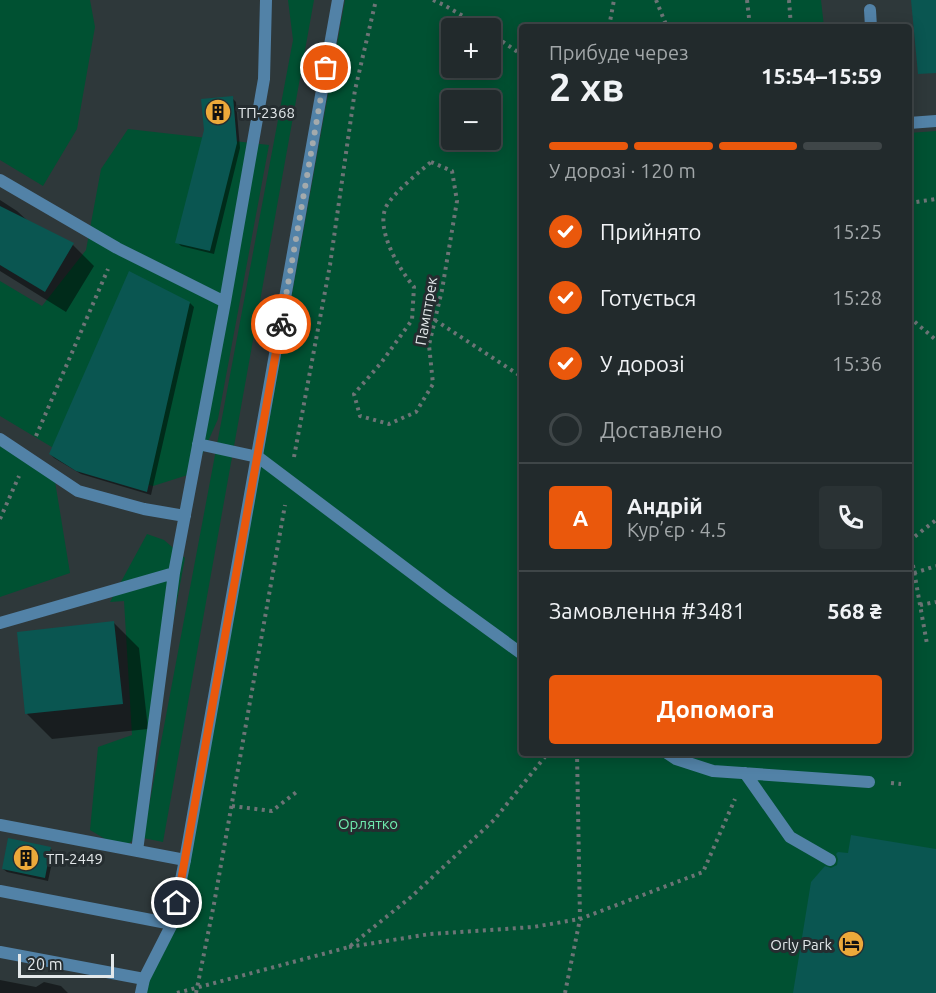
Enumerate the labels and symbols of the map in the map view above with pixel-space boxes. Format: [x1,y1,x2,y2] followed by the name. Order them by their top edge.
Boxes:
[300,42,351,93] pin
[203,97,233,127] building icon: ТП-2368
[238,104,295,121] place label: ТП-2368
[412,275,440,346] street label: Памптрек
[251,294,311,354] courier
[338,815,398,832] park label: Орлятко
[11,843,41,873] building icon: ТП-2449
[46,850,103,867] place label: ТП-2449
[151,877,202,928] pin
[836,929,866,959] hotel icon: Orly Park
[770,936,832,953] place label: Orly Park
[18,951,114,978] scale bar

